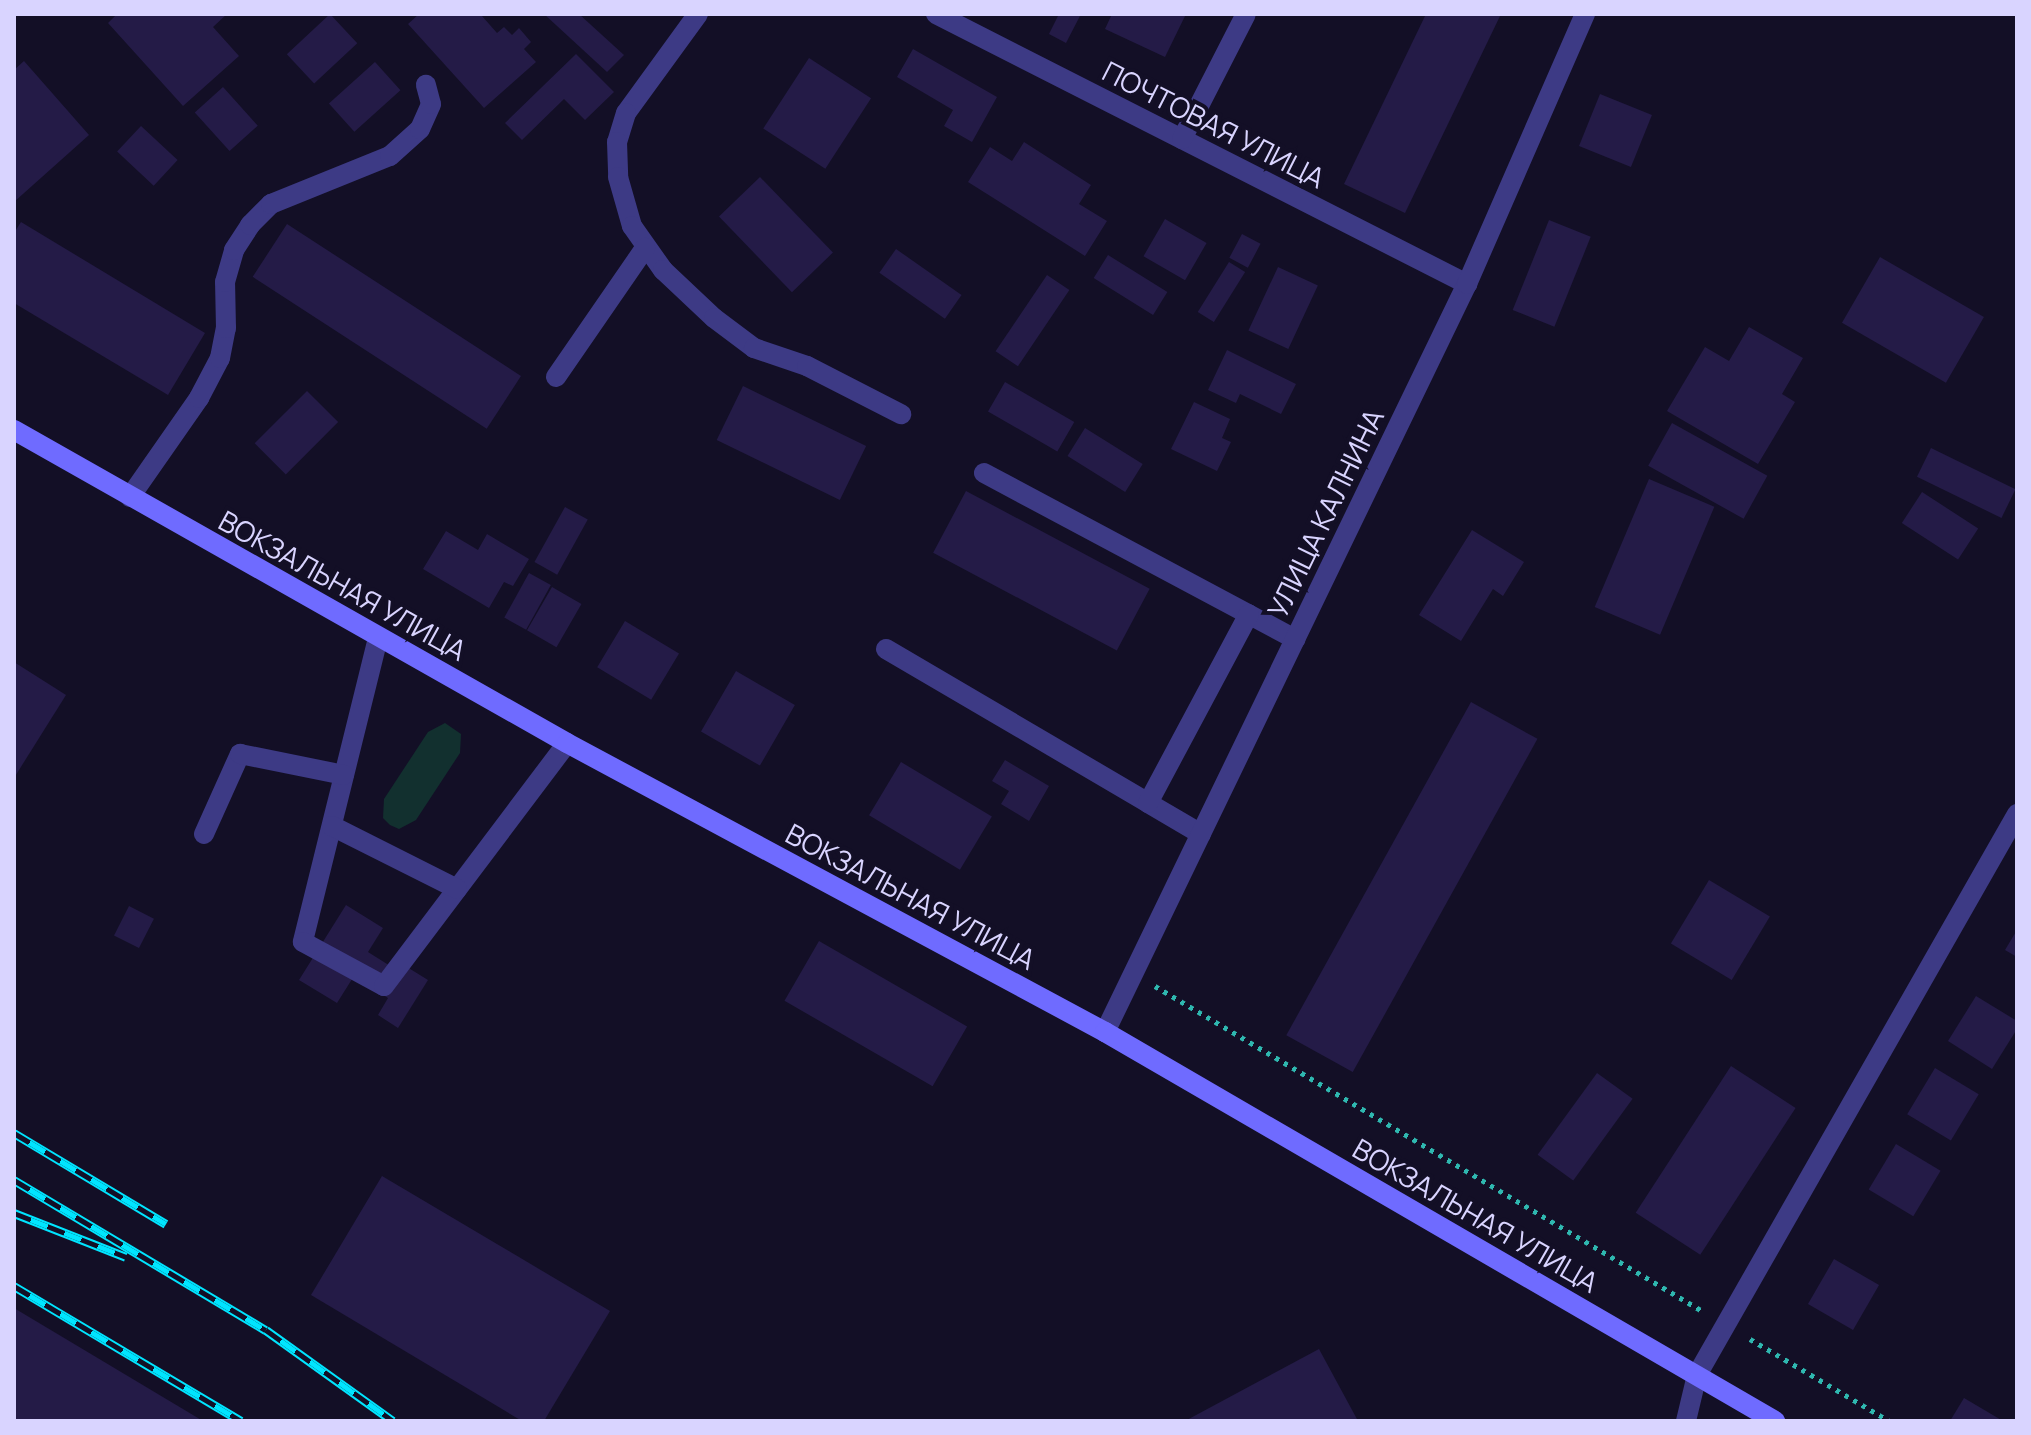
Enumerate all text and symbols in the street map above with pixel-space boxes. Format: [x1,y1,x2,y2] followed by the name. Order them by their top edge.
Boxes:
[1097,53,1331,195] street label: ПОЧТОВАЯ УЛИЦА
[1260,403,1390,623] street label: УЛИЦА КАЛНИНА
[213,503,473,667] street label: ВОКЗАЛЬНАЯ УЛИЦА
[781,816,1041,976] street label: ВОКЗАЛЬНАЯ УЛИЦА
[1347,1131,1605,1299] street label: ВОКЗАЛЬНАЯ УЛИЦА

